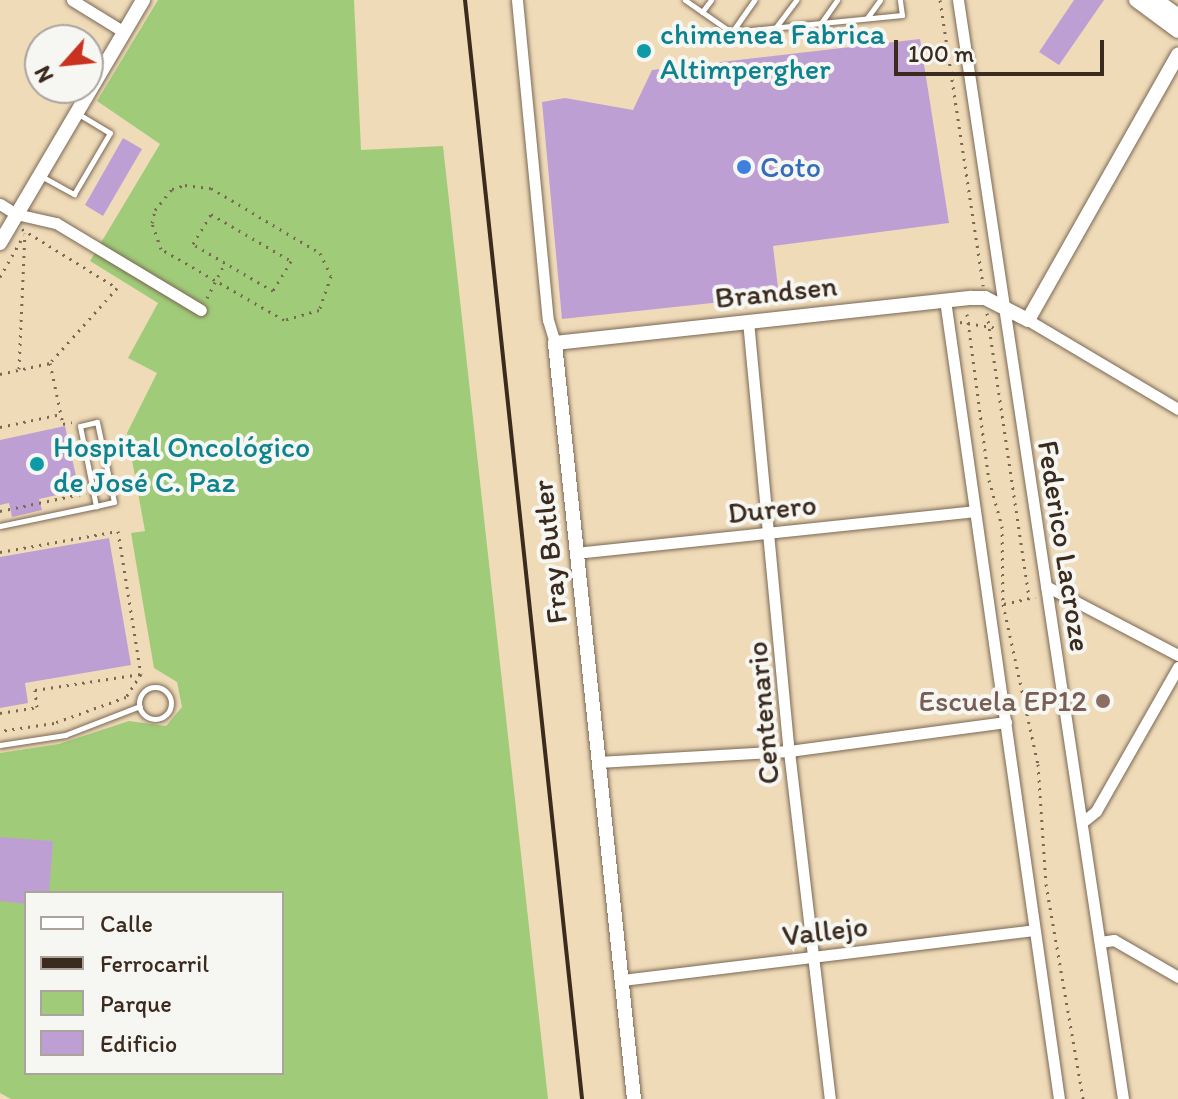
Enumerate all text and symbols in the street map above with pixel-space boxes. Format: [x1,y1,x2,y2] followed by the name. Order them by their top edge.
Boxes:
[660,16,885,86] place label: chimenea Fabrica Altimpergher
[24,24,104,104] north arrow
[898,24,1108,74] scale bar
[908,39,974,68] text: 100 m
[635,42,653,60] marker: chimenea Fabrica Altimpergher
[29,61,59,87] text: N
[760,149,821,185] place label: Coto
[735,158,753,176] marker: Coto
[713,268,839,316] street label: Brandsen
[53,429,311,500] place label: Hospital Oncológico de José C. Paz
[1029,437,1099,655] street label: Federico Lacroze
[28,455,46,473] marker: Hospital Oncológico de José C. Paz
[525,478,575,626] street label: Fray Butler
[726,486,818,532] street label: Durero
[739,640,787,786] street label: Centenario
[918,683,1087,719] place label: Escuela EP12
[1094,692,1112,710] marker: Escuela EP12
[24,891,284,1075] legend
[780,908,870,954] street label: Vallejo
[100,909,153,938] text: Calle
[100,949,209,978] text: Ferrocarril
[100,989,172,1018] text: Parque
[100,1029,177,1058] text: Edificio

